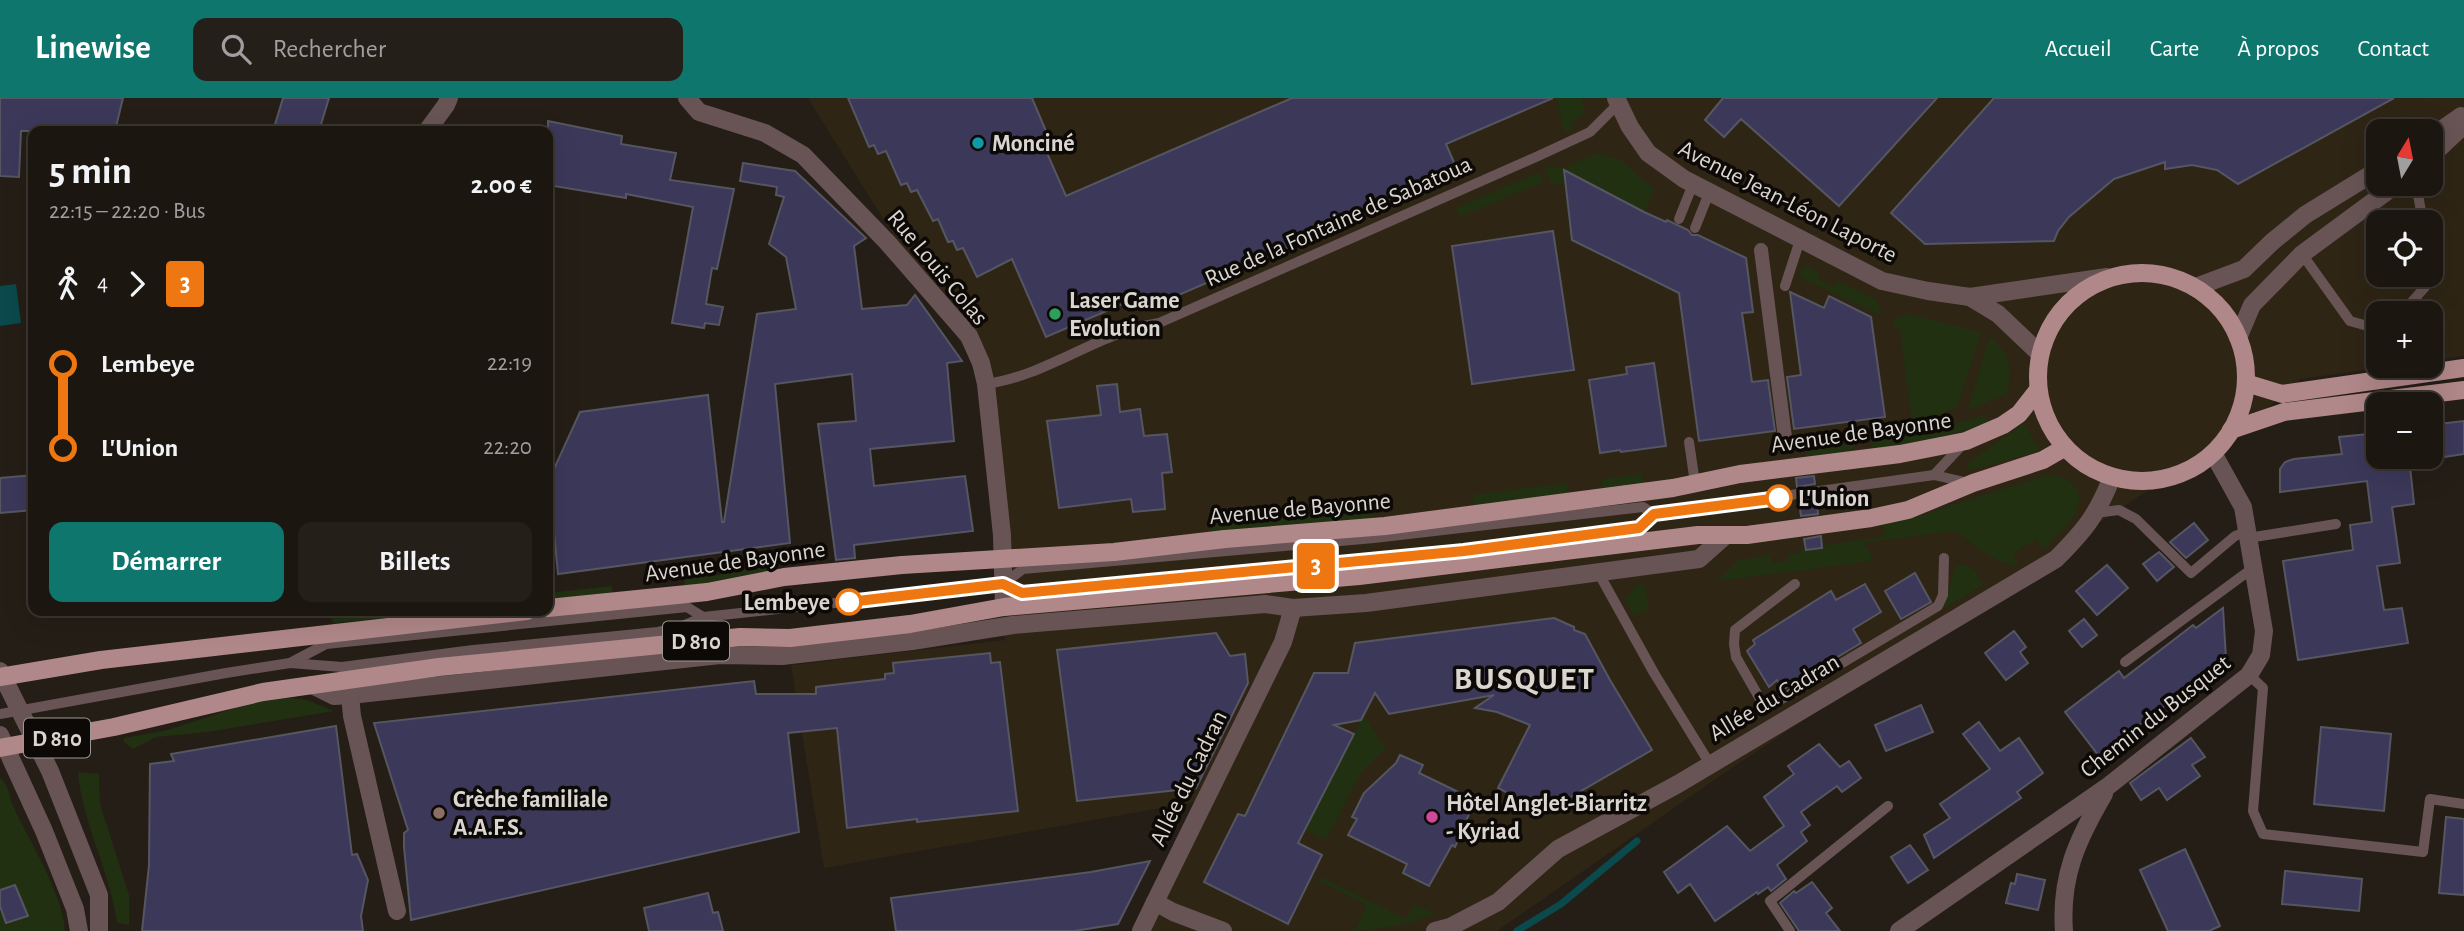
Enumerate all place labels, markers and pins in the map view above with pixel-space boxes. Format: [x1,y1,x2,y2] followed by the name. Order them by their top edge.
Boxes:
[992,132,1075,156] place label: Monciné
[970,135,986,151] marker: Monciné
[1069,289,1180,341] place label: Laser Game Evolution
[1047,306,1063,322] marker: Laser Game Evolution
[1766,485,1792,511] marker: L'Union
[1798,487,1869,511] place label: L'Union
[836,589,862,615] marker: Lembeye
[743,591,830,615] place label: Lembeye
[453,788,608,840] place label: Crèche familiale A.A.F.S.
[1446,792,1647,844] place label: Hôtel Anglet-Biarritz - Kyriad
[431,805,447,821] marker: Crèche familiale A.A.F.S.
[1424,809,1440,825] marker: Hôtel Anglet-Biarritz - Kyriad

